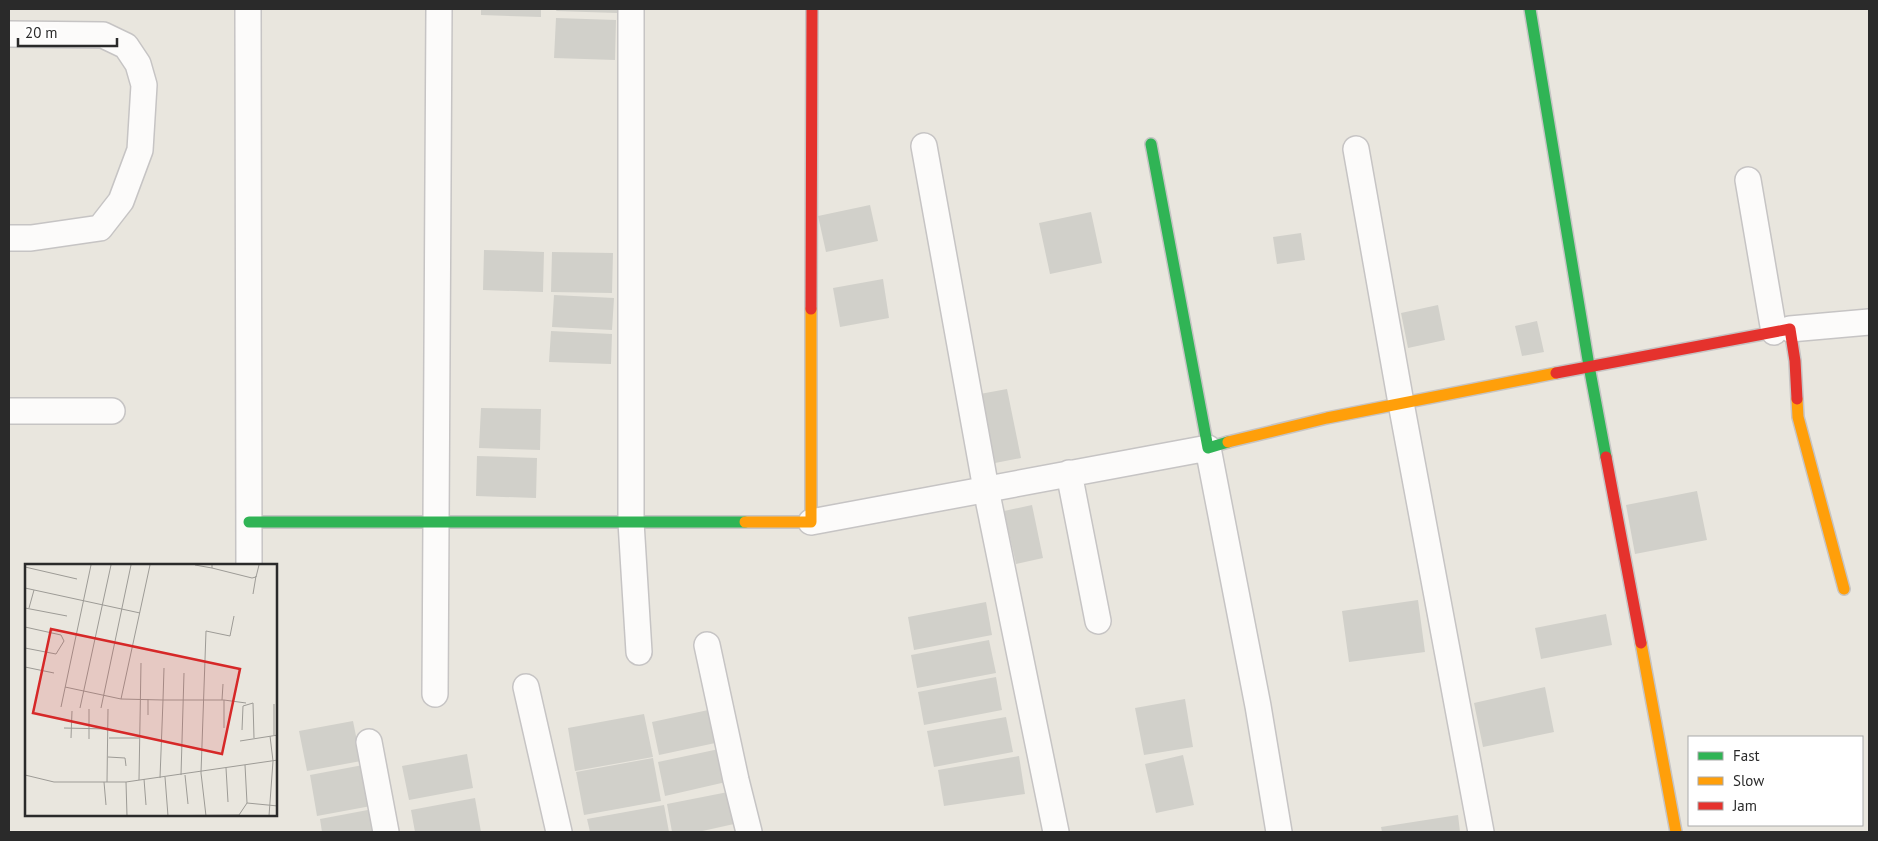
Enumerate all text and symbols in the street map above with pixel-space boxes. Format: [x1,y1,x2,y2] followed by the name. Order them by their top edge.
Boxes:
[18,15,116,47] scale bar
[25,23,58,42] text: 20 m
[25,564,278,816] inset map
[1688,736,1863,826] legend
[1733,746,1760,765] text: Fast
[1733,771,1764,790] text: Slow
[1732,796,1757,815] text: Jam

